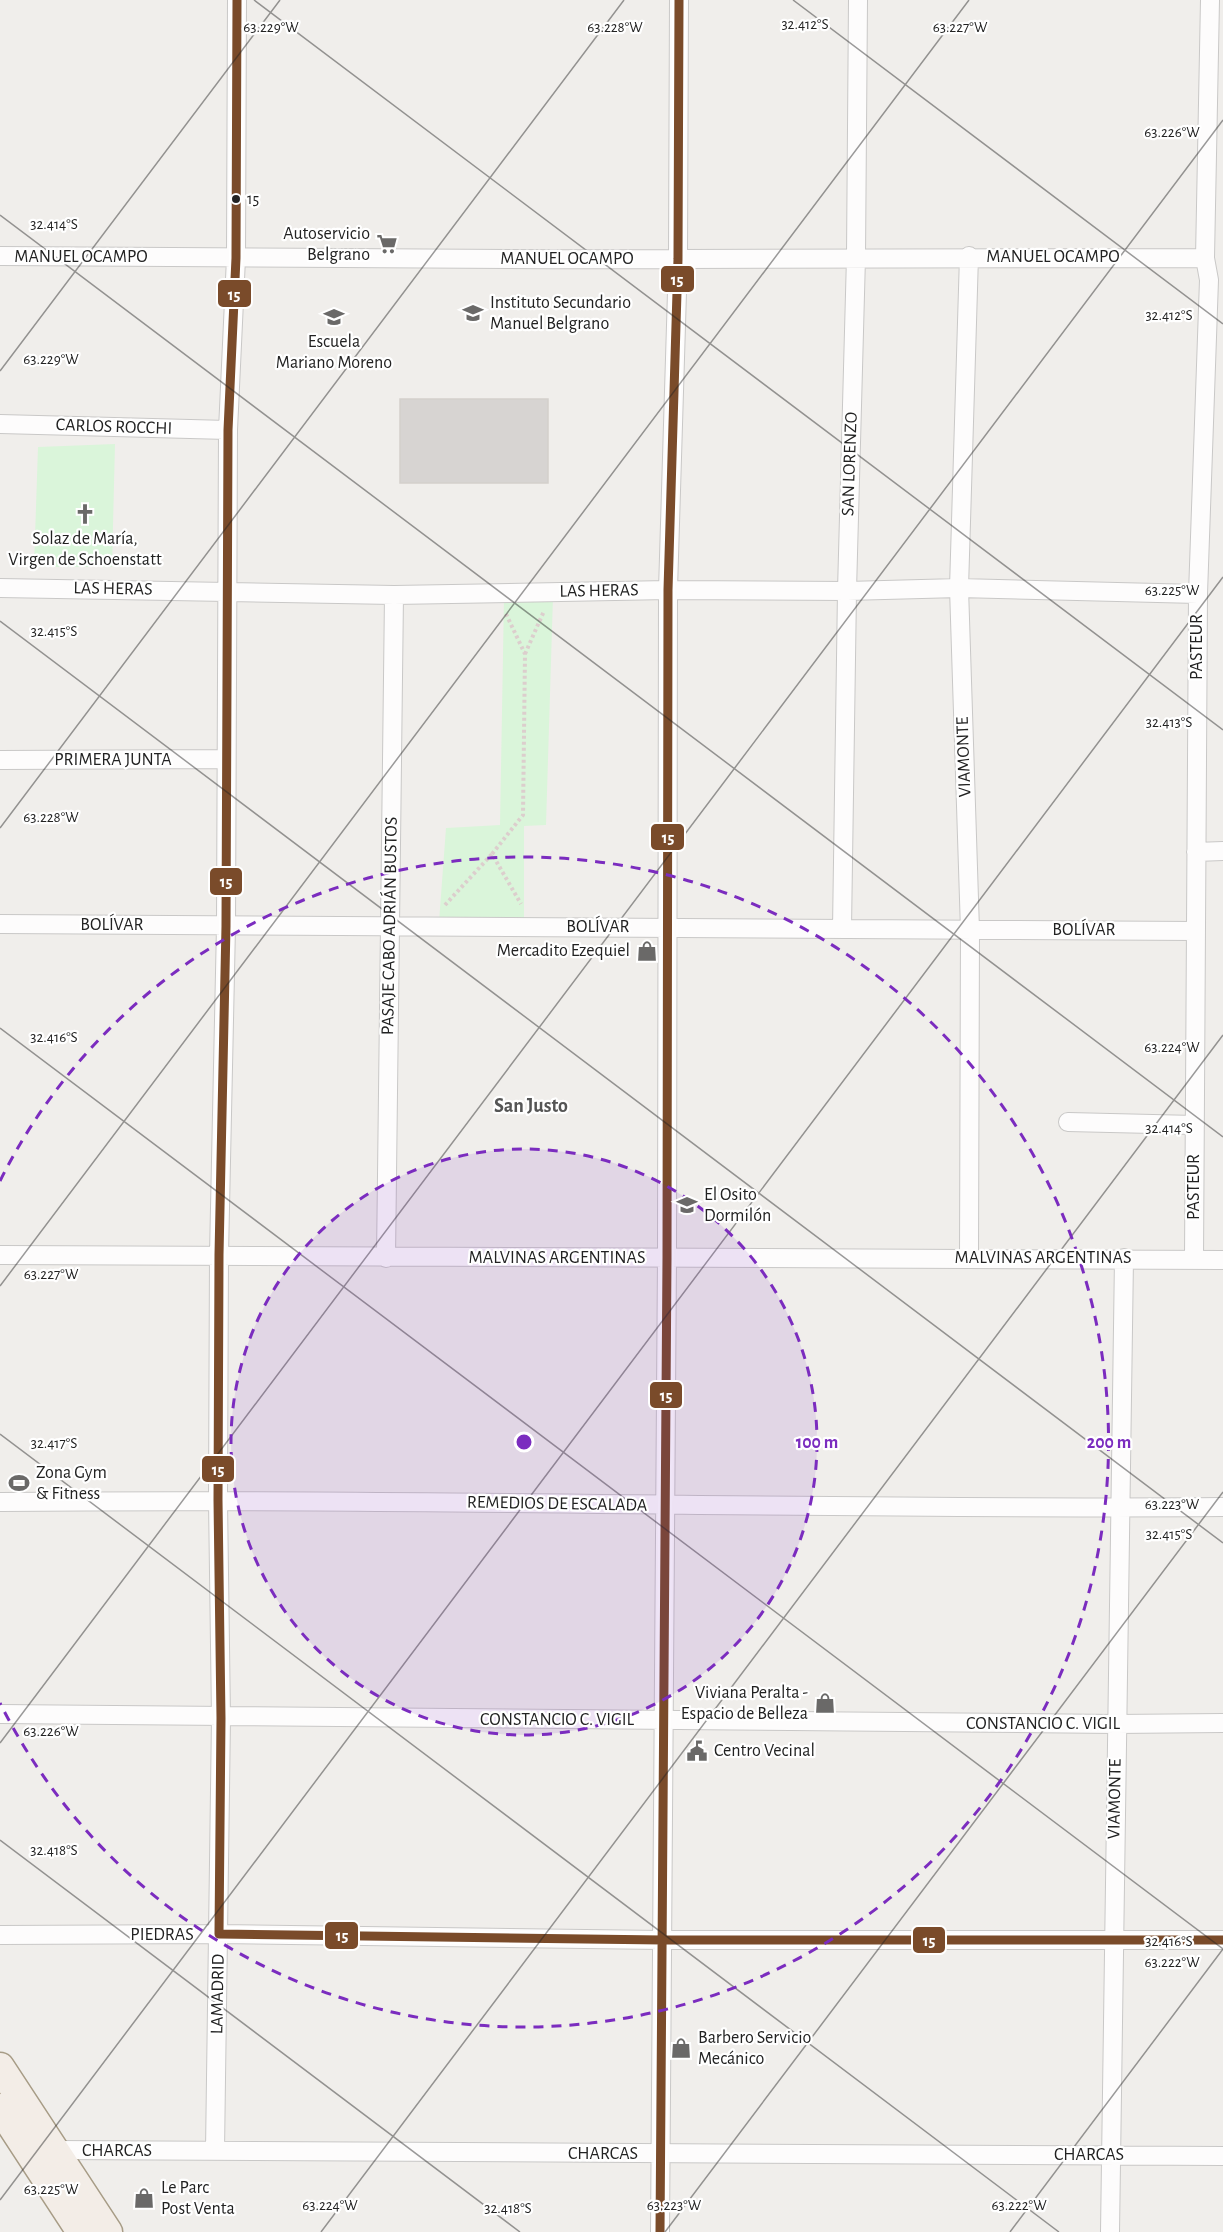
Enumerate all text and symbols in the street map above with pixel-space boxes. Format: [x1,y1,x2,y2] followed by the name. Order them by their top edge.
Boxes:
[781,17,829,32] text: 32.412°S
[243,20,299,35] text: 63.229°W
[587,20,643,35] text: 63.228°W
[933,20,988,35] text: 63.227°W
[1144,125,1200,140] text: 63.226°W
[247,191,259,207] place label: 15
[230,193,242,205] marker: 15
[30,217,78,232] text: 32.414°S
[283,225,370,264] place label: Autoservicio Belgrano
[375,232,399,256] supermarket icon: Autoservicio Belgrano
[14,248,148,266] street label: MANUEL OCAMPO
[986,248,1120,266] street label: MANUEL OCAMPO
[500,250,634,268] street label: MANUEL OCAMPO
[660,265,695,293] line badge: 15
[671,272,683,288] text: 15
[217,279,252,308] line badge: 15
[228,287,240,303] text: 15
[490,294,631,333] place label: Instituto Secundario Manuel Belgrano
[461,301,485,325] school or university icon: Instituto Secundario Manuel Belgrano
[322,305,346,329] school or university icon: Escuela Mariano Moreno
[1145,308,1193,323] text: 32.412°S
[276,333,392,372] place label: Escuela Mariano Moreno
[23,352,79,367] text: 63.229°W
[839,412,861,516] street label: SAN LORENZO
[55,416,173,438] street label: CARLOS ROCCHI
[73,502,97,526] church icon: Solaz de María, Virgen de Schoenstatt
[8,530,162,569] place label: Solaz de María, Virgen de Schoenstatt
[73,579,153,599] street label: LAS HERAS
[559,581,639,601] street label: LAS HERAS
[1145,583,1200,598] text: 63.225°W
[1188,614,1206,680] street label: PASTEUR
[31,624,77,639] text: 32.415°S
[1146,715,1192,730] text: 32.413°S
[954,716,974,798] street label: VIAMONTE
[54,751,172,769] street label: PRIMERA JUNTA
[23,810,79,825] text: 63.228°W
[376,817,401,1035] street label: PASAJE CABO ADRIÁN BUSTOS
[650,823,685,851] line badge: 15
[662,830,674,846] text: 15
[209,867,243,896] line badge: 15
[220,874,232,890] text: 15
[80,913,144,934] street label: BOLÍVAR
[566,915,630,936] street label: BOLÍVAR
[1052,918,1116,939] street label: BOLÍVAR
[635,939,659,963] shop icon: Mercadito Ezequiel
[497,942,630,960] place label: Mercadito Ezequiel
[30,1030,78,1045] text: 32.416°S
[1144,1040,1200,1055] text: 63.224°W
[494,1096,568,1116] district label: San Justo
[1145,1121,1193,1136] text: 32.414°S
[1185,1154,1203,1220] street label: PASTEUR
[704,1186,771,1225] place label: El Osito Dormilón
[675,1193,699,1217] school or university icon: El Osito Dormilón
[469,1249,645,1267] street label: MALVINAS ARGENTINAS
[955,1249,1131,1267] street label: MALVINAS ARGENTINAS
[24,1267,79,1282] text: 63.227°W
[649,1381,683,1409] line badge: 15
[660,1388,672,1404] text: 15
[514,1432,534,1452] centre of rings
[796,1434,838,1452] text: 100 m
[1087,1434,1131,1452] text: 200 m
[31,1436,77,1451] text: 32.417°S
[201,1455,235,1483] line badge: 15
[212,1462,224,1478] text: 15
[36,1464,107,1503] place label: Zona Gym & Fitness
[7,1471,31,1495] sports icon: Zona Gym & Fitness
[467,1493,648,1515] street label: REMEDIOS DE ESCALADA
[1145,1497,1200,1512] text: 63.223°W
[1146,1527,1192,1542] text: 32.415°S
[681,1684,808,1723] place label: Viviana Peralta - Espacio de Belleza
[813,1691,837,1715] shop icon: Viviana Peralta - Espacio de Belleza
[480,1711,635,1729] street label: CONSTANCIO C. VIGIL
[966,1715,1121,1733] street label: CONSTANCIO C. VIGIL
[23,1724,79,1739] text: 63.226°W
[685,1739,709,1763] public building icon: Centro Vecinal
[714,1742,815,1760] place label: Centro Vecinal
[1105,1758,1125,1839] street label: VIAMONTE
[30,1843,78,1858] text: 32.418°S
[324,1921,359,1950] line badge: 15
[130,1926,194,1944] street label: PIEDRAS
[912,1926,946,1954] line badge: 15
[336,1928,348,1944] text: 15
[923,1933,935,1949] text: 15
[1145,1934,1193,1949] text: 32.416°S
[208,1954,228,2034] street label: LAMADRID
[1144,1955,1200,1970] text: 63.222°W
[698,2029,812,2068] place label: Barbero Servicio Mecánico
[669,2036,693,2060] shop icon: Barbero Servicio Mecánico
[82,2142,152,2160] street label: CHARCAS
[568,2145,638,2163] street label: CHARCAS
[1054,2146,1124,2164] street label: CHARCAS
[161,2179,235,2218] place label: Le Parc Post Venta
[24,2182,79,2197] text: 63.225°W
[132,2186,156,2210] shop icon: Le Parc Post Venta
[302,2198,358,2213] text: 63.224°W
[647,2198,702,2213] text: 63.223°W
[991,2198,1047,2213] text: 63.222°W
[484,2201,532,2216] text: 32.418°S

